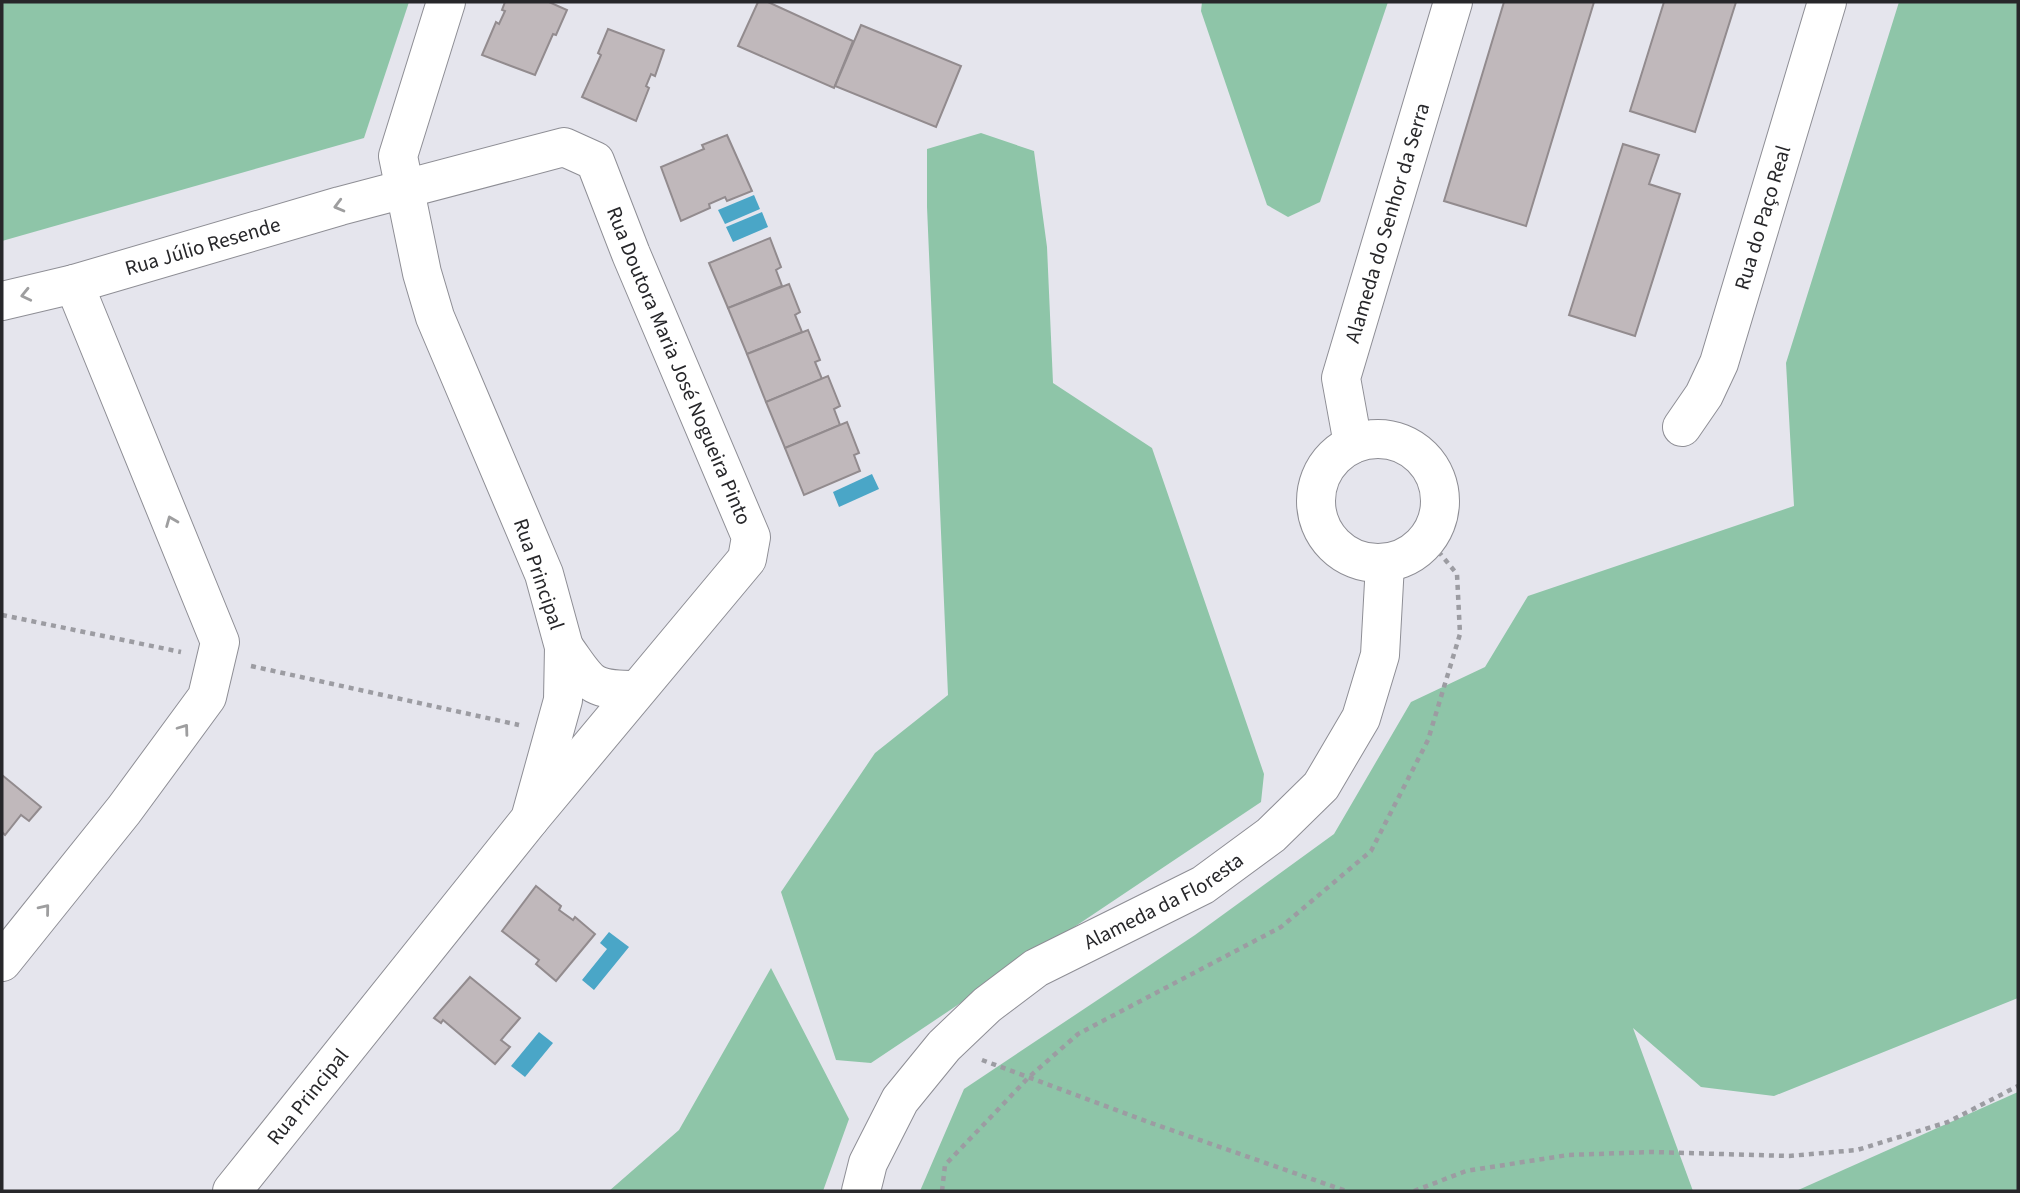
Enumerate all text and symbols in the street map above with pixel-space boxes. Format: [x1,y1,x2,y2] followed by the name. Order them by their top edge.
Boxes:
[1337,99,1437,346] street label: Alameda do Senhor da Serra
[1727,142,1798,294] street label: Rua do Paço Real
[333,198,345,213] one-way arrow
[599,202,759,529] street label: Rua Doutora Maria José Nogueira Pinto
[121,209,284,283] street label: Rua Júlio Resende
[20,287,32,301] one-way arrow
[506,514,572,634] street label: Rua Principal
[165,515,179,527] one-way arrow
[175,724,188,737] one-way arrow
[1078,845,1250,957] street label: Alameda da Floresta
[36,904,49,917] one-way arrow
[260,1042,356,1151] street label: Rua Principal

